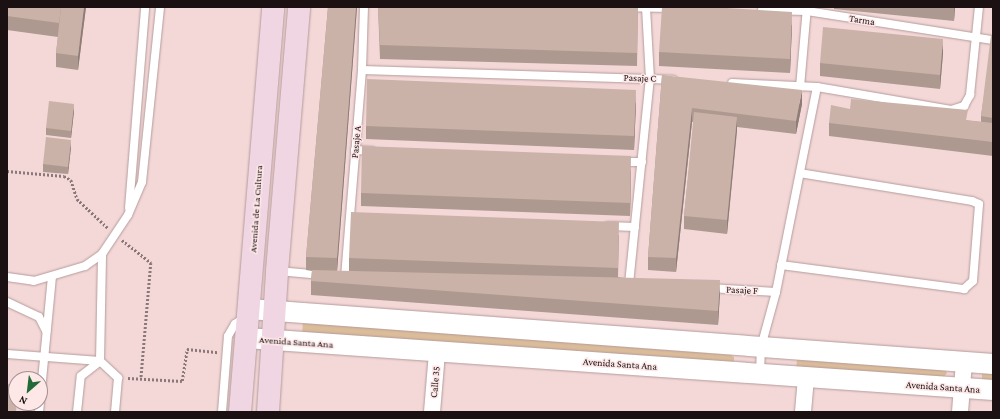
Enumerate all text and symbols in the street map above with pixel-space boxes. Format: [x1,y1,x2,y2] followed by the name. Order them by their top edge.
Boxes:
[848,12,876,28] street label: Tarma
[623,71,657,85] street label: Pasaje C
[349,125,363,159] street label: Pasaje A
[247,165,265,253] street label: Avenida de La Cultura
[726,283,758,297] street label: Pasaje F
[259,333,333,351] street label: Avenida Santa Ana
[583,355,657,373] street label: Avenida Santa Ana
[428,366,442,398] street label: Calle 35
[8,371,48,411] north arrow
[906,378,980,396] street label: Avenida Santa Ana
[17,394,29,408] text: N

